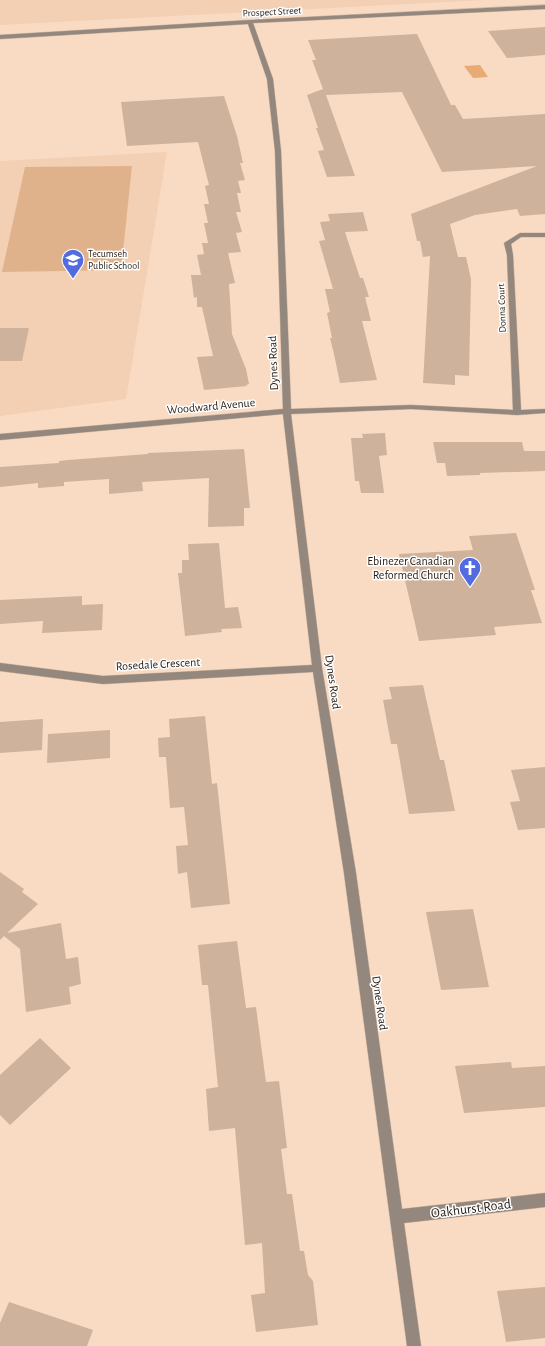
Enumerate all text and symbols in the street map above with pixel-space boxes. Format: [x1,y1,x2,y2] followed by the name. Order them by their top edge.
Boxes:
[242,5,302,19] street label: Prospect Street
[60,247,86,280] school or university icon: Tecumseh Public School
[88,249,140,271] place label: Tecumseh Public School
[496,282,508,333] street label: Donna Court
[266,335,281,391] street label: Dynes Road
[166,396,256,416] street label: Woodward Avenue
[367,555,454,581] place label: Ebinezer Canadian Reformed Church
[457,555,483,588] church icon: Ebinezer Canadian Reformed Church
[322,654,343,710] street label: Dynes Road
[116,656,201,672] street label: Rosedale Crescent
[369,975,390,1031] street label: Dynes Road
[430,1197,512,1221] street label: Oakhurst Road

